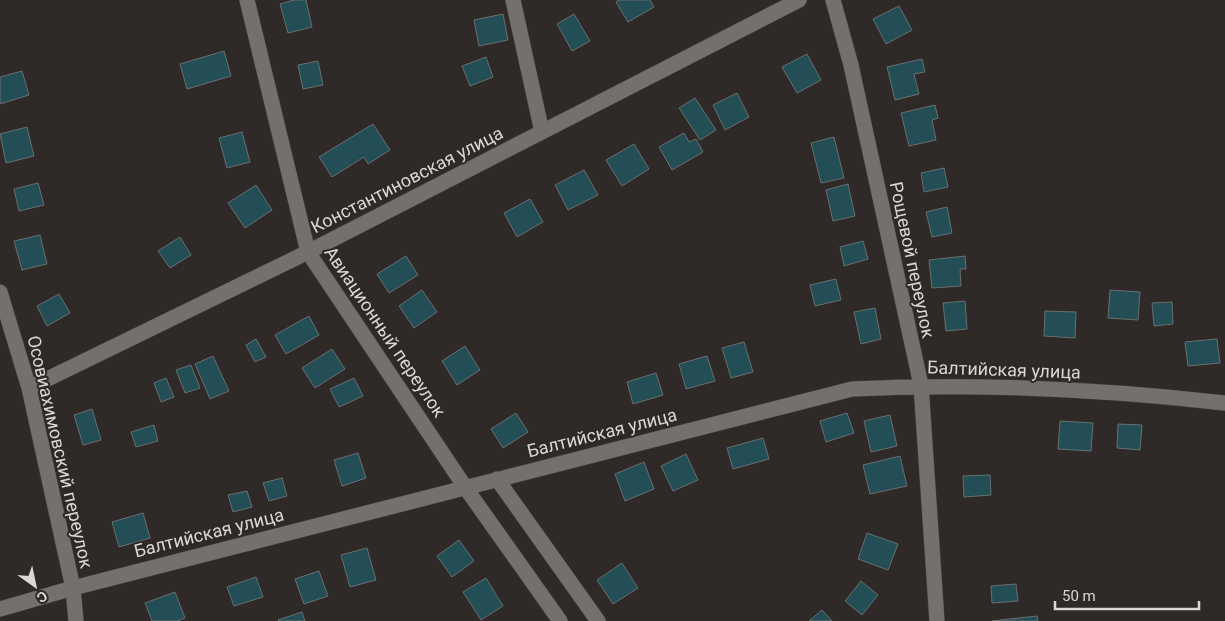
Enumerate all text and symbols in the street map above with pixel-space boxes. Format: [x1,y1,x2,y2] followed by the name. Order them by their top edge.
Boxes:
[307,122,506,237] street label: Константиновская улица
[886,180,939,340] street label: Рощевой переулок
[320,242,451,421] street label: Авиационный переулок
[23,333,98,571] street label: Осовиахимовский переулок
[927,356,1081,383] street label: Балтийская улица
[525,404,679,461] street label: Балтийская улица
[132,504,286,561] street label: Балтийская улица
[10,561,60,611] north arrow
[1055,578,1199,610] scale bar
[1062,587,1096,605] text: 50 m
[34,588,50,606] text: С

